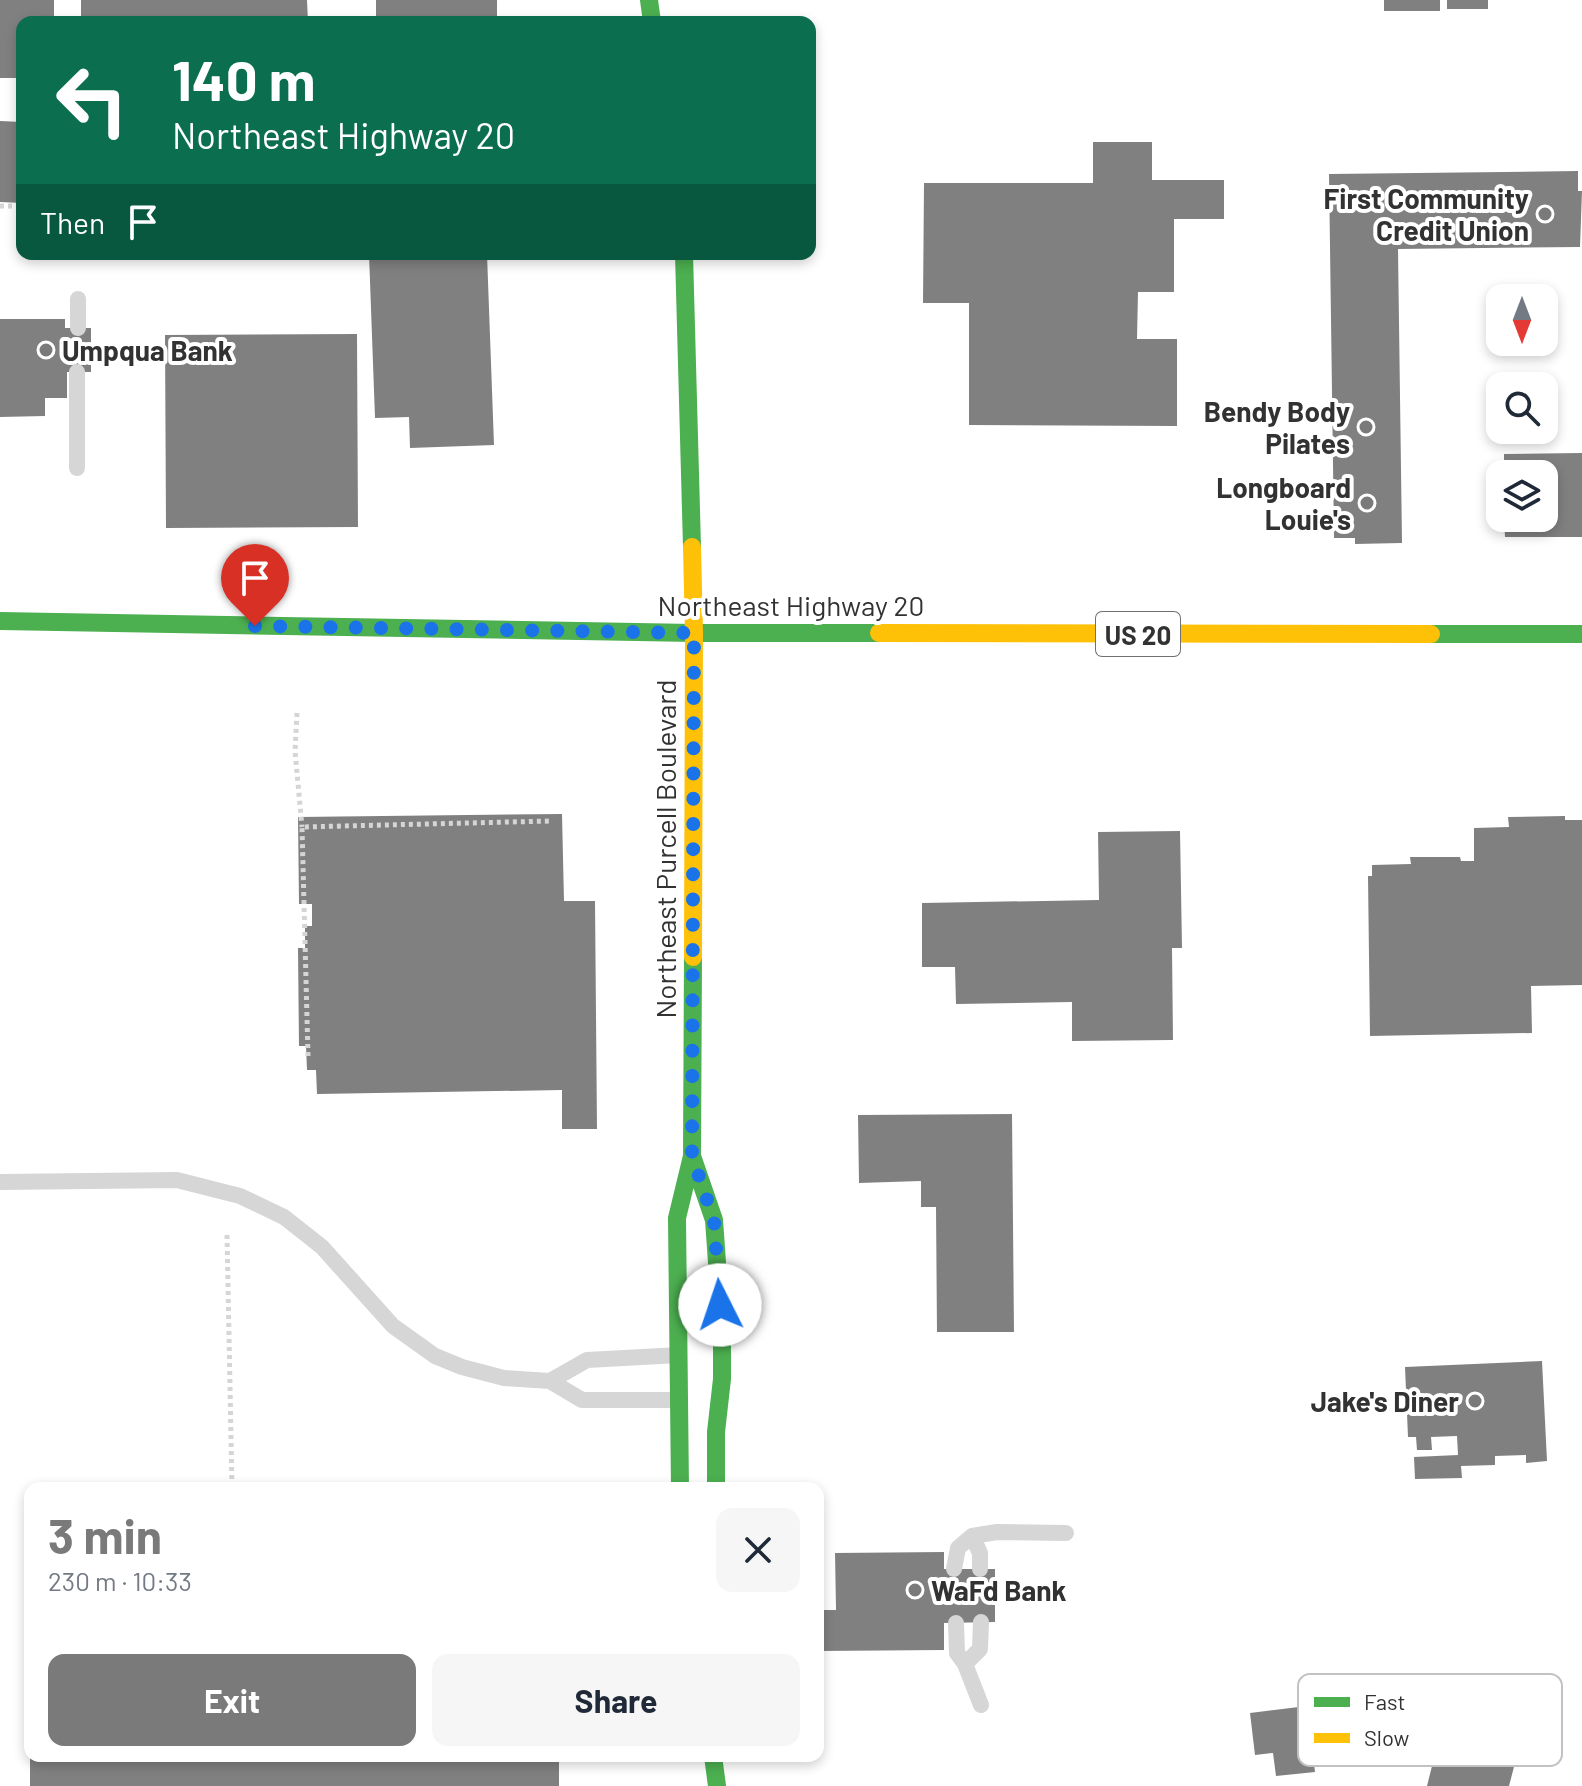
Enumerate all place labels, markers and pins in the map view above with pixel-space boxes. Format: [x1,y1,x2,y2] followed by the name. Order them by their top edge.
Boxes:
[1324,181,1529,247] place label: First Community Credit Union
[1536,205,1554,223] marker: First Community Credit Union
[62,333,233,367] place label: Umpqua Bank
[37,341,55,359] marker: Umpqua Bank
[1204,394,1350,460] place label: Bendy Body Pilates
[1357,418,1375,436] marker: Bendy Body Pilates
[1216,470,1351,536] place label: Longboard Louie's
[1358,494,1376,512] marker: Longboard Louie's
[221,544,289,626] pin
[1311,1384,1459,1418] place label: Jake's Diner
[1466,1392,1484,1410] marker: Jake's Diner
[931,1573,1067,1607] place label: WaFd Bank
[906,1581,924,1599] marker: WaFd Bank

